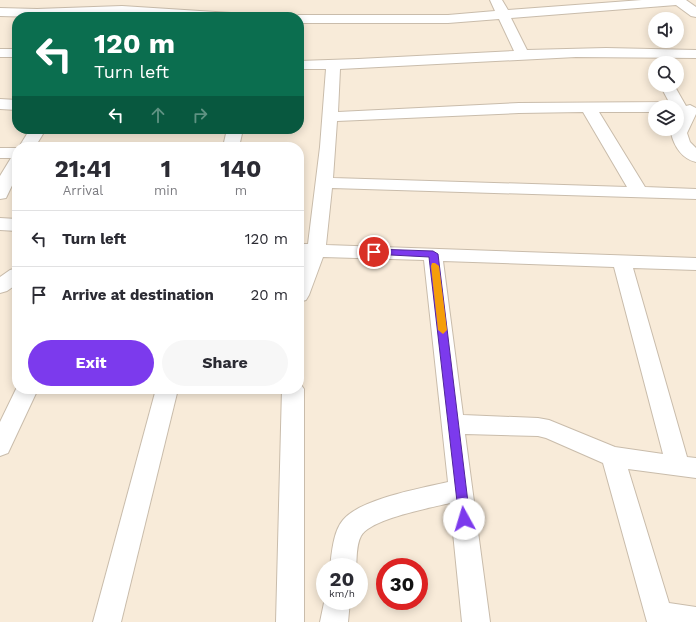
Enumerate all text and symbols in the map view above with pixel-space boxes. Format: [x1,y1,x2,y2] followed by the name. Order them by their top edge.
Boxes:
[648,12,684,136] map controls
[648,12,684,48] button: sound
[94,27,175,60] text: 120 m
[28,28,80,80] icon: left
[648,56,684,92] button: search
[94,61,169,82] text: Turn left
[648,100,684,136] button: layers
[105,104,127,126] icon: left
[147,104,169,126] icon: ahead
[189,104,211,126] icon: right
[54,155,112,183] text: 21:41
[161,155,171,183] text: 1
[220,155,262,183] text: 140
[63,183,103,198] text: Arrival
[154,183,178,198] text: min
[235,183,247,198] text: m
[28,228,50,250] icon: left
[62,230,126,248] text: Turn left
[245,230,288,248] text: 120 m
[357,235,391,269] pin
[363,241,385,263] icon: arrive
[28,284,50,306] icon: arrive
[62,286,214,304] text: Arrive at destination
[251,286,288,304] text: 20 m
[28,340,154,386] button: Exit
[162,340,288,386] button: Share
[443,498,485,540] position arrow
[376,558,428,610] speed limit sign: 30
[330,567,354,591] text: 20
[329,588,355,599] text: km/h

